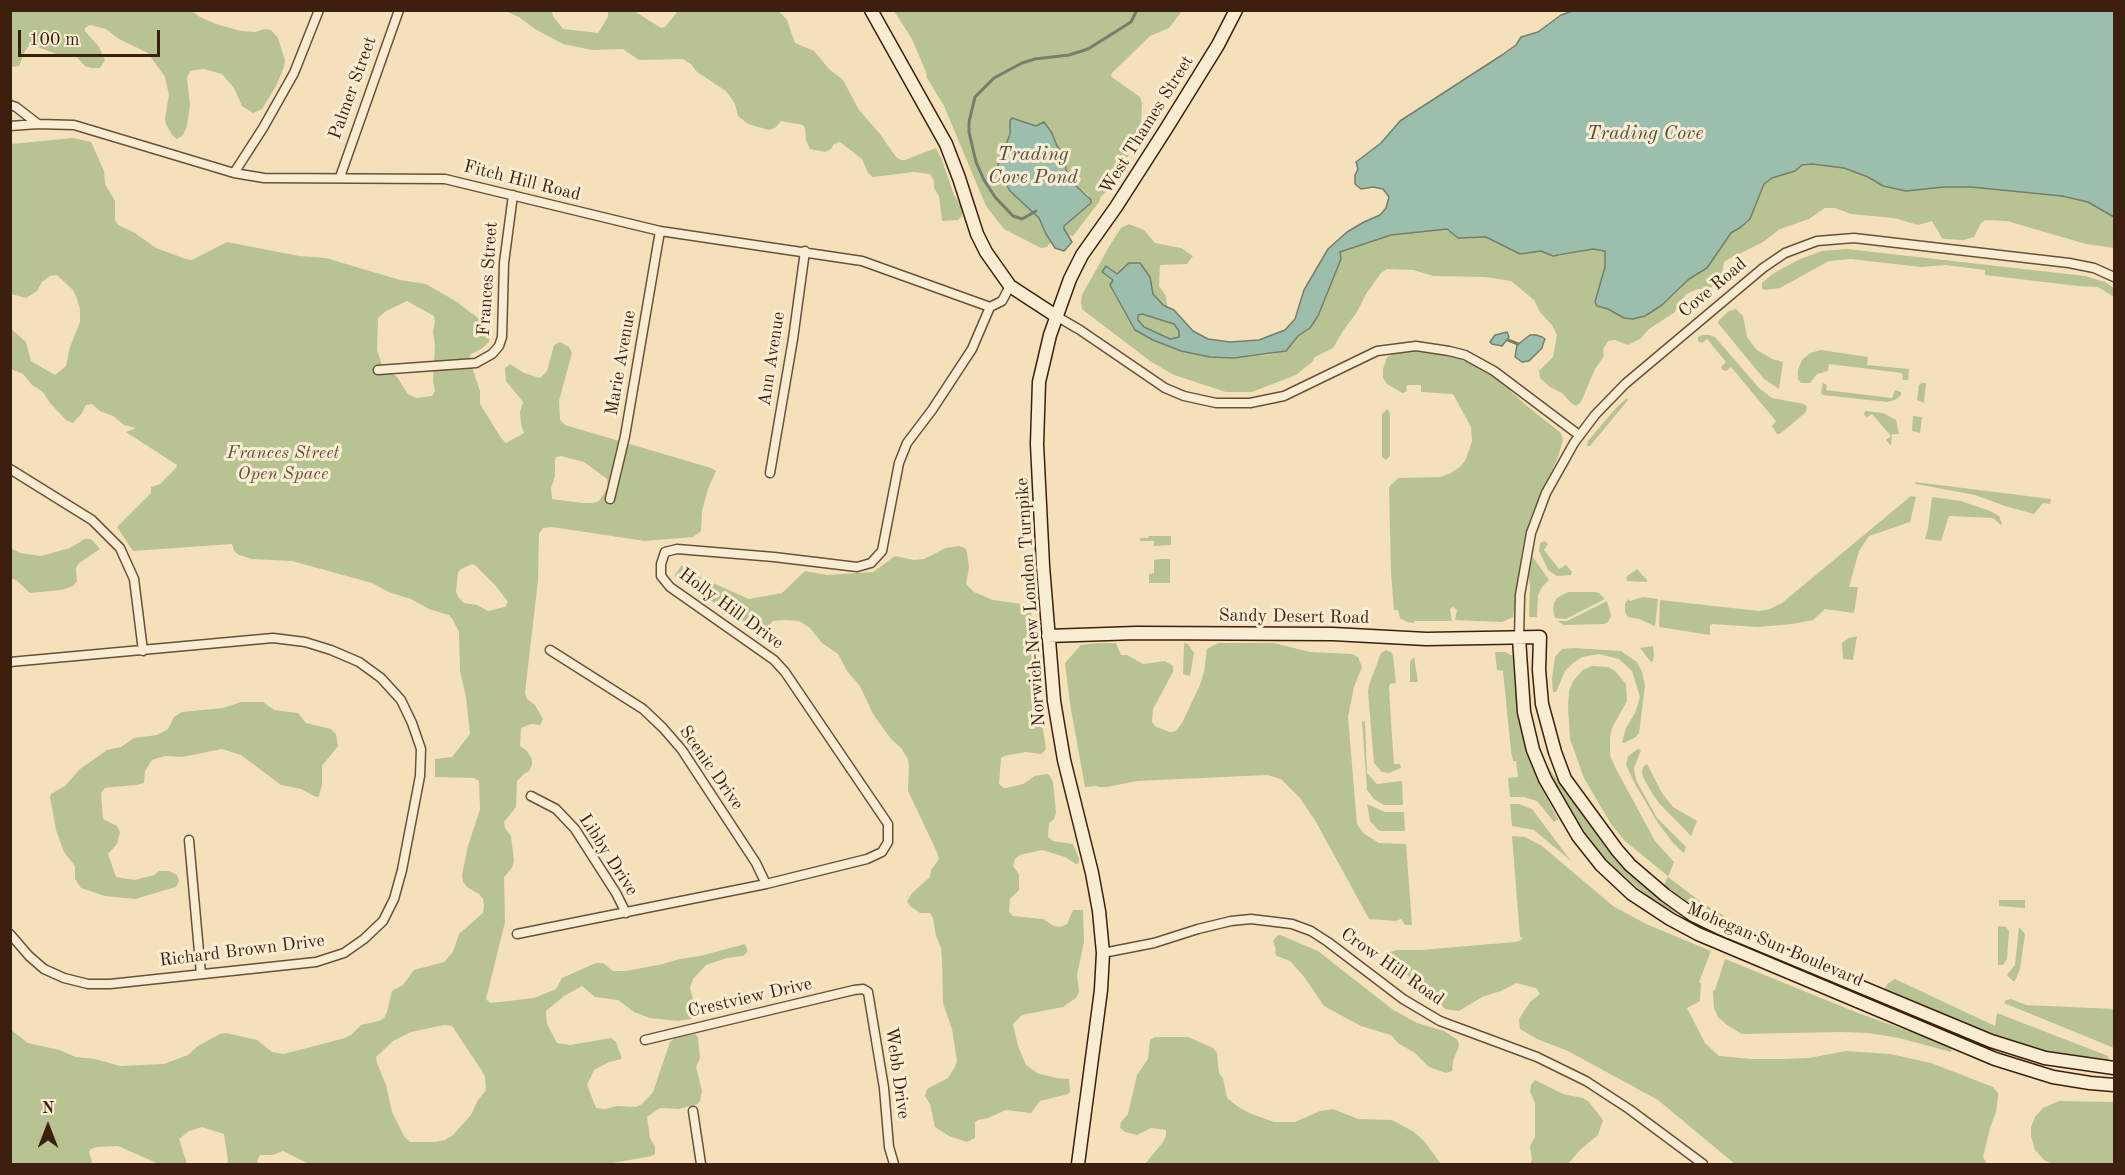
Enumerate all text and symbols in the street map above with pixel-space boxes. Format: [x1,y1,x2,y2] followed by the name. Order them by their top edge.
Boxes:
[21,18,164,56] scale bar
[29,31,80,49] text: 100 m
[324,34,382,142] street label: Palmer Street
[1096,52,1198,198] street label: West Thames Street
[1587,122,1703,146] water label: Trading Cove
[988,143,1078,190] water label: Trading Cove Pond
[461,156,583,206] street label: Fitch Hill Road
[473,221,503,337] street label: Frances Street
[1675,253,1751,323] street label: Cove Road
[601,309,641,417] street label: Marie Avenue
[754,310,790,408] street label: Ann Avenue
[227,442,339,484] park label: Frances Street Open Space
[1012,477,1050,727] street label: Norwich-New London Turnpike
[674,564,788,654] street label: Holly Hill Drive
[1218,605,1370,629] street label: Sandy Desert Road
[674,722,748,814] street label: Scenic Drive
[574,810,642,900] street label: Libby Drive
[1683,898,1867,992] street label: Mohegan Sun Boulevard
[1336,923,1448,1011] street label: Crow Hill Road
[158,930,326,972] street label: Richard Brown Drive
[686,973,814,1023] street label: Crestview Drive
[880,1026,914,1120] street label: Webb Drive
[18,1097,78,1157] north arrow
[42,1101,54,1117] text: N

